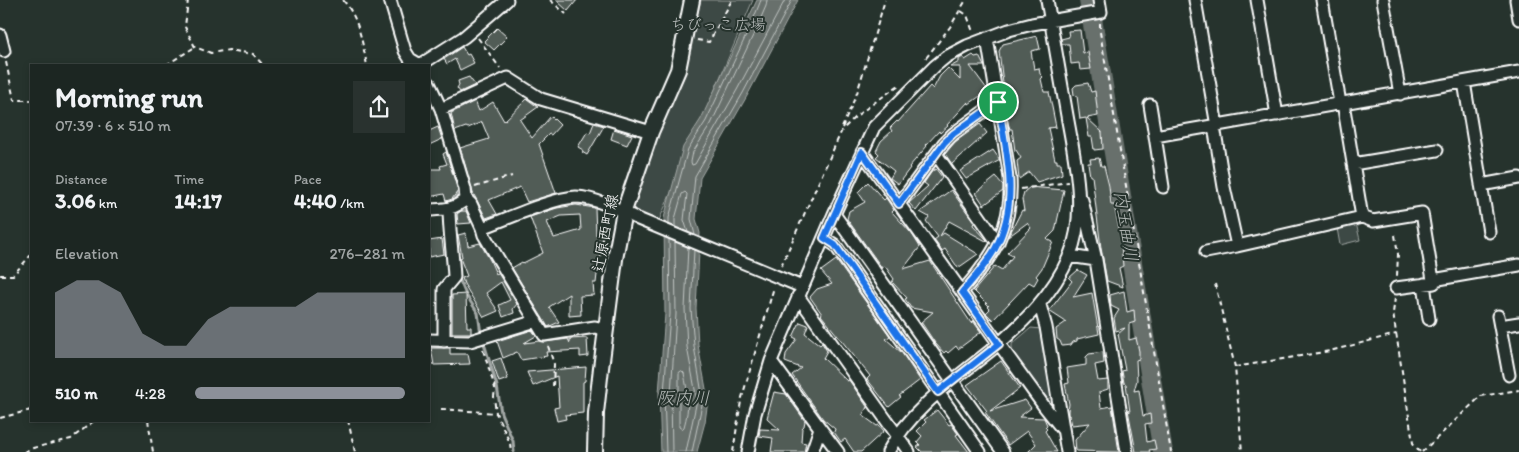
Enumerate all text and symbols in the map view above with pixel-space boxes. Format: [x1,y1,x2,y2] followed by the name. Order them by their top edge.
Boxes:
[670,15,766,34] park label: ちびっこ広場
[55,80,203,114] text: Morning run
[353,81,405,133] button: share
[977,81,1019,123] pin
[984,88,1012,116] icon: arrive
[55,116,171,135] text: 07:39 · 6 × 510 m
[55,171,107,188] text: Distance
[174,171,204,188] text: Time
[294,171,322,188] text: Pace
[55,188,96,213] text: 3.06
[174,188,222,213] text: 14:17
[294,188,337,213] text: 4:40
[1110,189,1142,263] water label: 内玉曲川
[588,192,622,274] street label: 辻原西町線
[96,195,117,212] text: km
[337,195,365,212] text: /km
[55,244,119,263] text: Elevation
[330,244,405,263] text: 276–281 m
[55,384,98,403] text: 510 m
[135,384,166,403] text: 4:28
[656,387,710,409] water label: 阪内川

